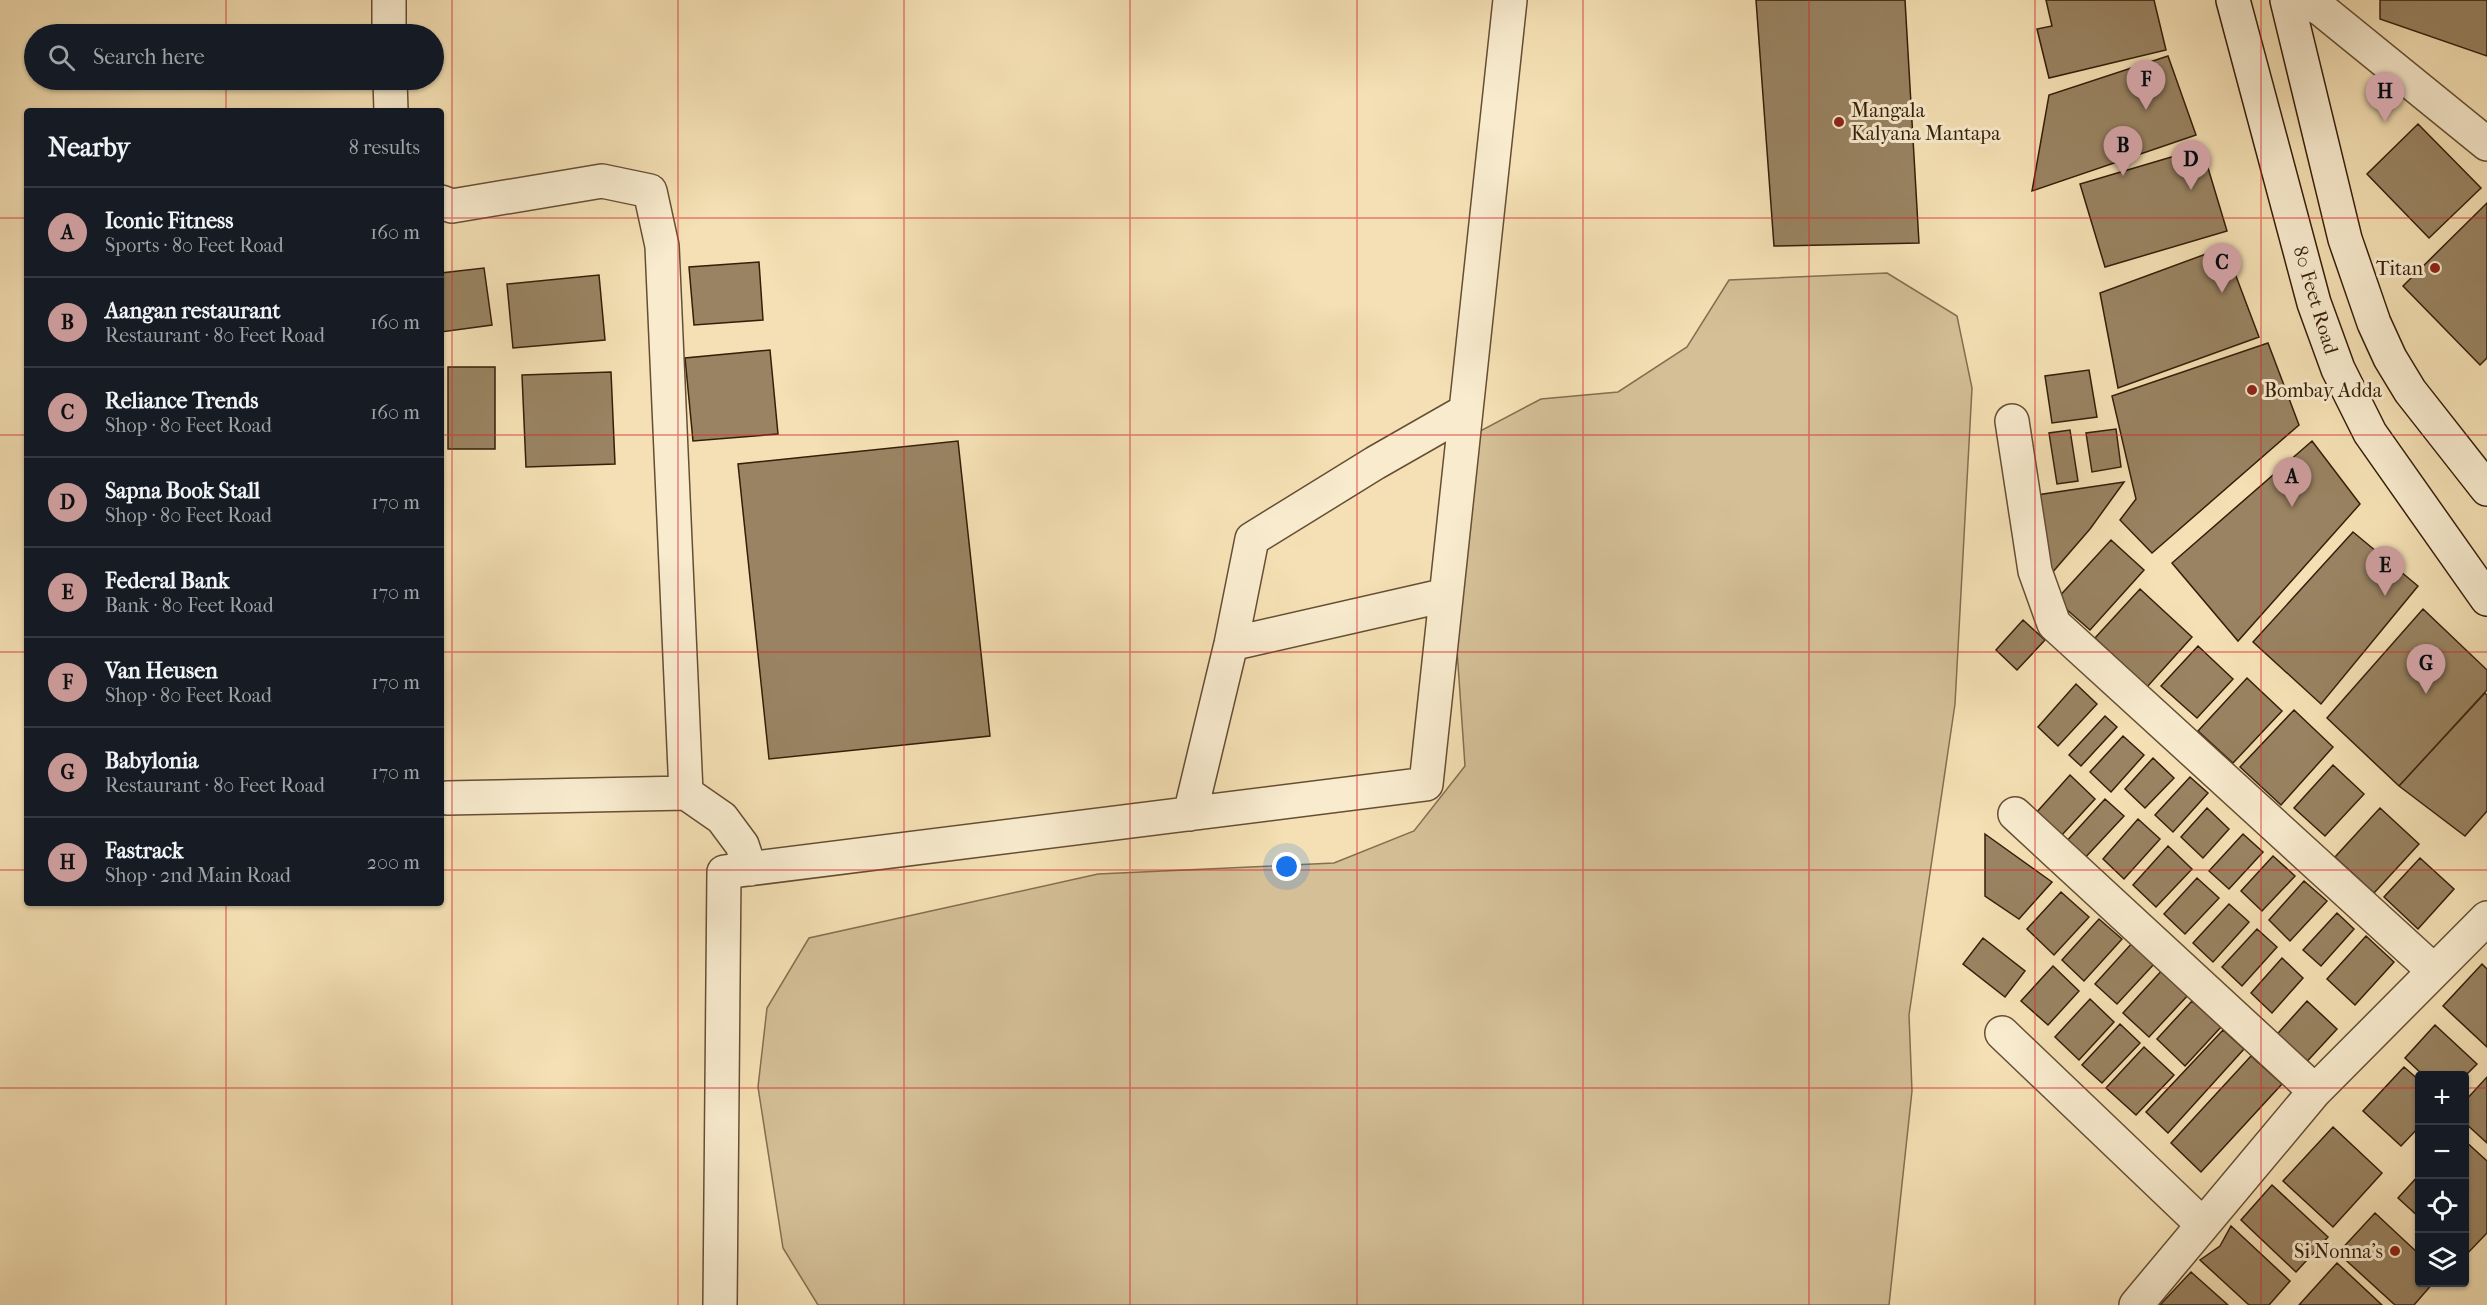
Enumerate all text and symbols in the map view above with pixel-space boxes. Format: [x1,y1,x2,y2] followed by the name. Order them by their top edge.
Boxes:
[24,24,444,90] search box
[45,41,78,74] icon: search
[93,44,205,70] text: Search here
[2126,60,2166,110] pin: F
[2366,72,2404,122] pin: H
[1851,99,2001,145] place label: Mangala Kalyana Mantapa
[1832,115,1846,129] marker: Mangala Kalyana Mantapa
[2104,126,2142,176] pin: B
[48,132,130,163] text: Nearby
[349,136,420,159] text: 8 results
[2172,140,2210,190] pin: D
[105,208,233,234] text: Iconic Fitness
[61,221,74,244] text: A
[370,221,420,244] text: 160 m
[105,234,284,257] text: Sports · 80 Feet Road
[2288,243,2343,358] street label: 80 Feet Road
[2202,244,2242,293] pin: C
[2376,257,2423,280] place label: Titan
[2428,261,2442,275] marker: Titan
[105,298,280,324] text: Aangan restaurant
[61,311,74,334] text: B
[370,311,420,334] text: 160 m
[105,324,325,347] text: Restaurant · 80 Feet Road
[2264,379,2383,402] place label: Bombay Adda
[2245,383,2259,397] marker: Bombay Adda
[105,388,258,414] text: Reliance Trends
[61,401,74,424] text: C
[370,401,420,424] text: 160 m
[105,414,272,437] text: Shop · 80 Feet Road
[2272,458,2312,507] pin: A
[105,478,260,504] text: Sapna Book Stall
[60,491,75,514] text: D
[371,491,420,514] text: 170 m
[105,504,272,527] text: Shop · 80 Feet Road
[2366,546,2404,596] pin: E
[105,568,229,594] text: Federal Bank
[61,581,74,604] text: E
[371,581,420,604] text: 170 m
[105,594,274,617] text: Bank · 80 Feet Road
[2406,644,2446,694] pin: G
[105,658,218,684] text: Van Heusen
[62,671,73,694] text: F
[371,671,420,694] text: 170 m
[105,684,272,707] text: Shop · 80 Feet Road
[105,748,198,774] text: Babylonia
[60,761,75,784] text: G
[371,761,420,784] text: 170 m
[105,774,325,797] text: Restaurant · 80 Feet Road
[105,838,183,864] text: Fastrack
[60,851,75,874] text: H
[367,851,420,874] text: 200 m
[1272,852,1301,881] your location
[105,864,291,887] text: Shop · 2nd Main Road
[2415,1071,2469,1287] map controls
[2415,1071,2469,1125] button: +
[2415,1125,2469,1179] button: −
[2415,1179,2469,1233] button: locate
[2415,1233,2469,1287] button: layers
[2294,1240,2383,1263] place label: Si Nonna's
[2388,1244,2402,1258] marker: Si Nonna's

